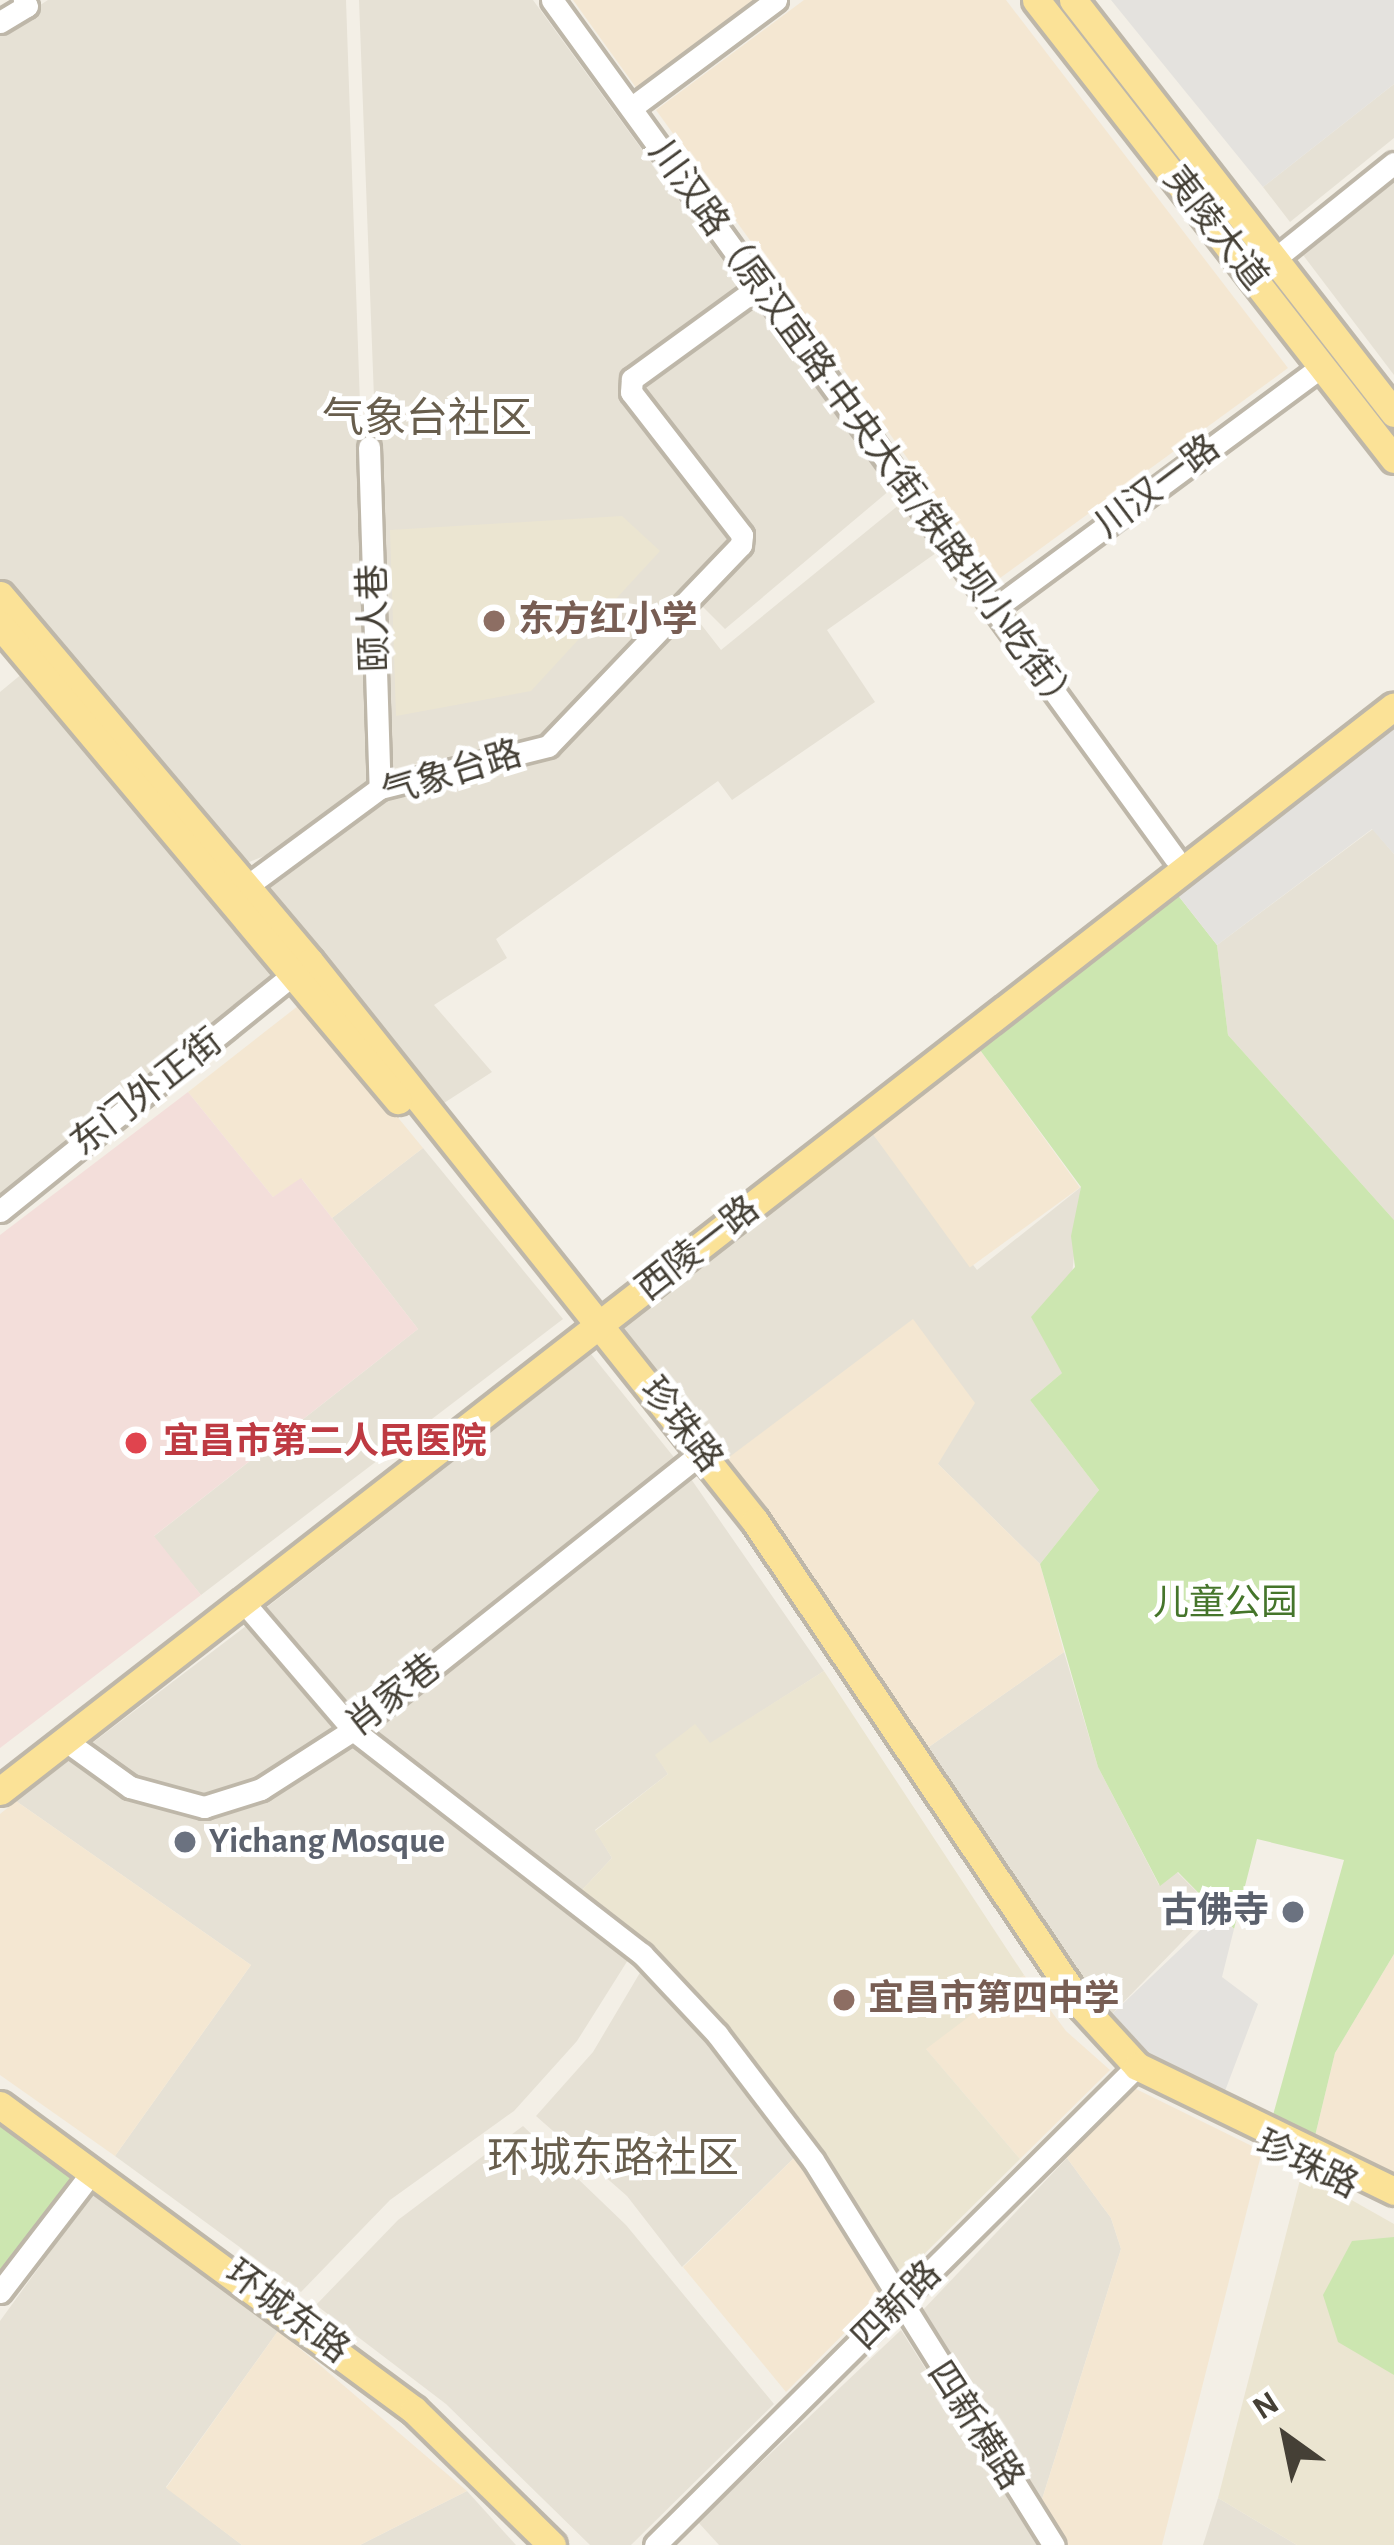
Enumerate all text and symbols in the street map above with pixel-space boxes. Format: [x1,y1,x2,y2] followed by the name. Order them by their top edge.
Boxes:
[639,132,1087,726] street label: 川汉路（原汉宜路·中央大街/铁路坝小吃街）
[1154,159,1276,299] street label: 夷陵大道
[322,394,532,444] district label: 气象台社区
[1087,426,1229,548] street label: 川汉一路
[352,563,398,673] street label: 颐人巷
[518,599,698,643] place label: 东方红小学
[481,608,507,634] marker: 东方红小学
[377,732,527,816] street label: 气象台路
[63,1021,231,1165] street label: 东门外正街
[628,1188,768,1310] street label: 西陵一路
[631,1369,731,1481] street label: 珍珠路
[163,1421,487,1465] place label: 宜昌市第二人民医院
[120,1427,152,1459] marker: 宜昌市第二人民医院
[1153,1582,1297,1626] park label: 儿童公园
[338,1646,450,1746] street label: 肖家巷
[209,1820,445,1864] place label: Yichang Mosque
[172,1829,198,1855] marker: Yichang Mosque
[1161,1890,1269,1934] place label: 古佛寺
[1280,1899,1306,1925] marker: 古佛寺
[868,1978,1120,2022] place label: 宜昌市第四中学
[831,1987,857,2013] marker: 宜昌市第四中学
[1249,2122,1365,2208] street label: 珍珠路
[487,2134,739,2184] district label: 环城东路社区
[216,2251,358,2373] street label: 环城东路
[844,2253,950,2359] street label: 四新路
[918,2354,1032,2498] street label: 四新横路
[1226,2377,1346,2497] north arrow
[1248,2386,1285,2426] text: N

